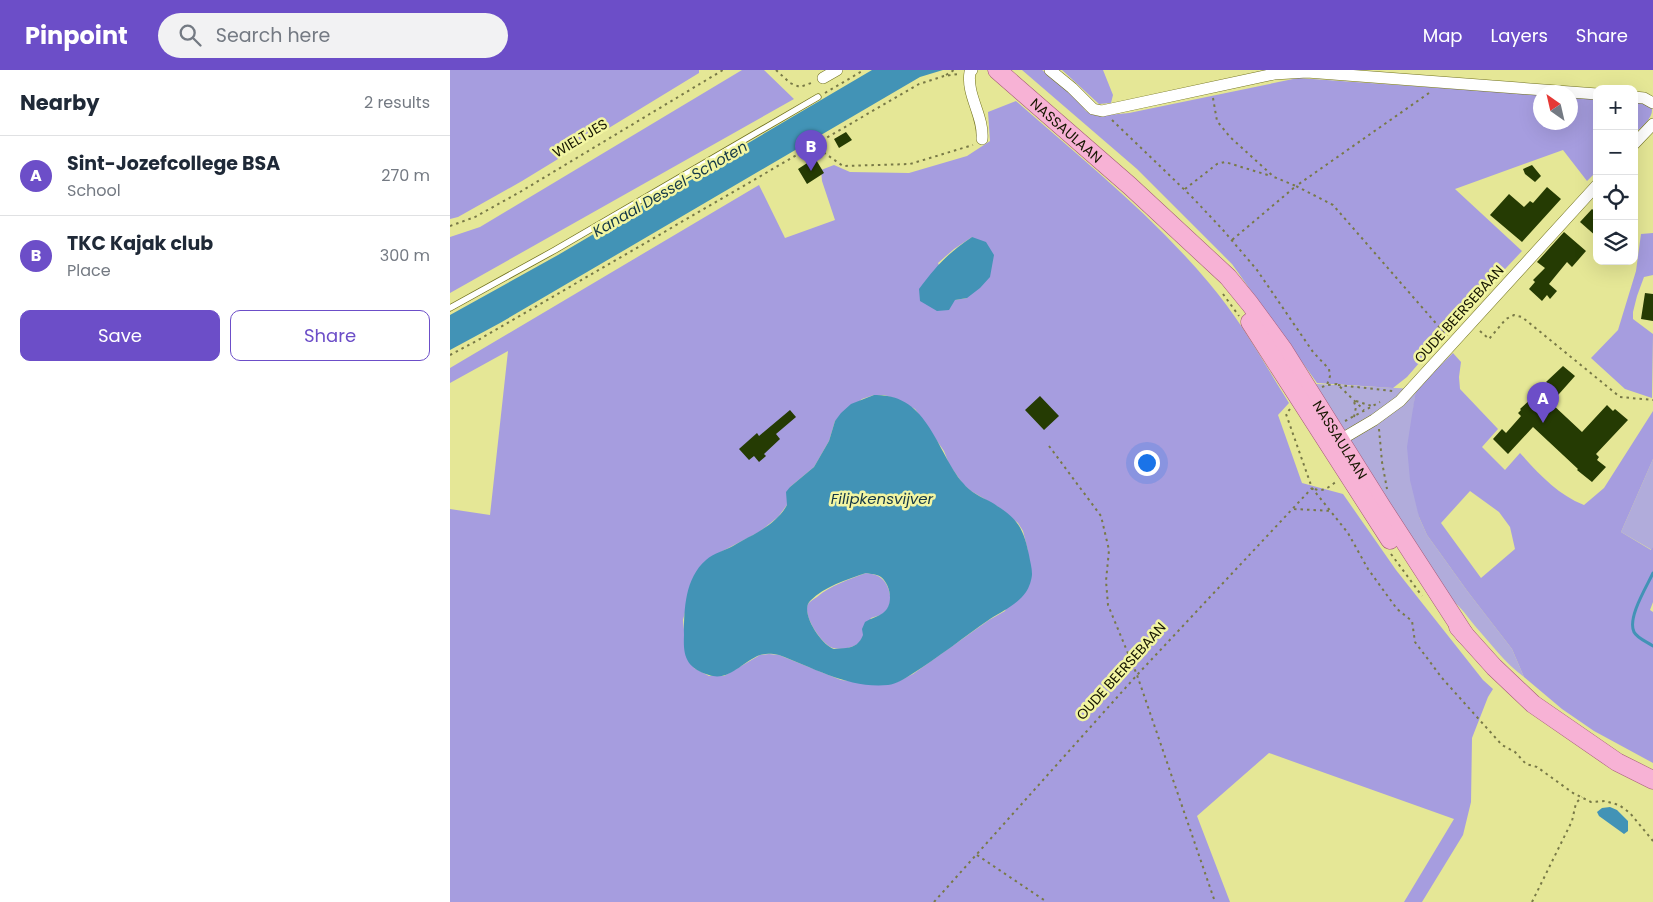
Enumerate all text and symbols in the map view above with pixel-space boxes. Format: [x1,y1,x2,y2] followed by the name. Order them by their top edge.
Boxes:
[158,13,508,58] search box
[25,19,128,52] text: Pinpoint
[176,21,204,49] icon: search
[216,22,330,49] text: Search here
[1423,23,1463,48] text: Map
[1491,23,1548,48] text: Layers
[1576,23,1628,48] text: Share
[1533,85,1578,130] north arrow
[1593,85,1638,265] map controls
[1593,85,1638,130] button: +
[20,88,100,117] text: Nearby
[364,91,430,114] text: 2 results
[1026,94,1107,167] street label: NASSAULAAN
[549,114,611,162] street label: WIELTJES
[795,130,827,171] pin: B
[1593,130,1638,175] button: −
[589,136,751,242] water label: Kanaal Dessel-Schoten
[67,150,280,177] text: Sint-Jozefcollege BSA
[30,164,42,187] text: A
[381,164,430,187] text: 270 m
[1593,175,1638,220] button: locate
[67,179,121,202] text: School
[1593,220,1638,265] button: layers
[67,230,213,257] text: TKC Kajak club
[31,244,41,267] text: B
[380,244,430,267] text: 300 m
[67,259,111,282] text: Place
[1410,261,1508,367] street label: OUDE BEERSEBAAN
[20,310,220,361] button: Save
[230,310,430,361] button: Share
[1527,382,1559,423] pin: A
[1308,397,1372,483] street label: NASSAULAAN
[1134,450,1160,476] your location
[831,488,934,509] water label: Filipkensvijver
[1072,618,1170,724] street label: OUDE BEERSEBAAN

